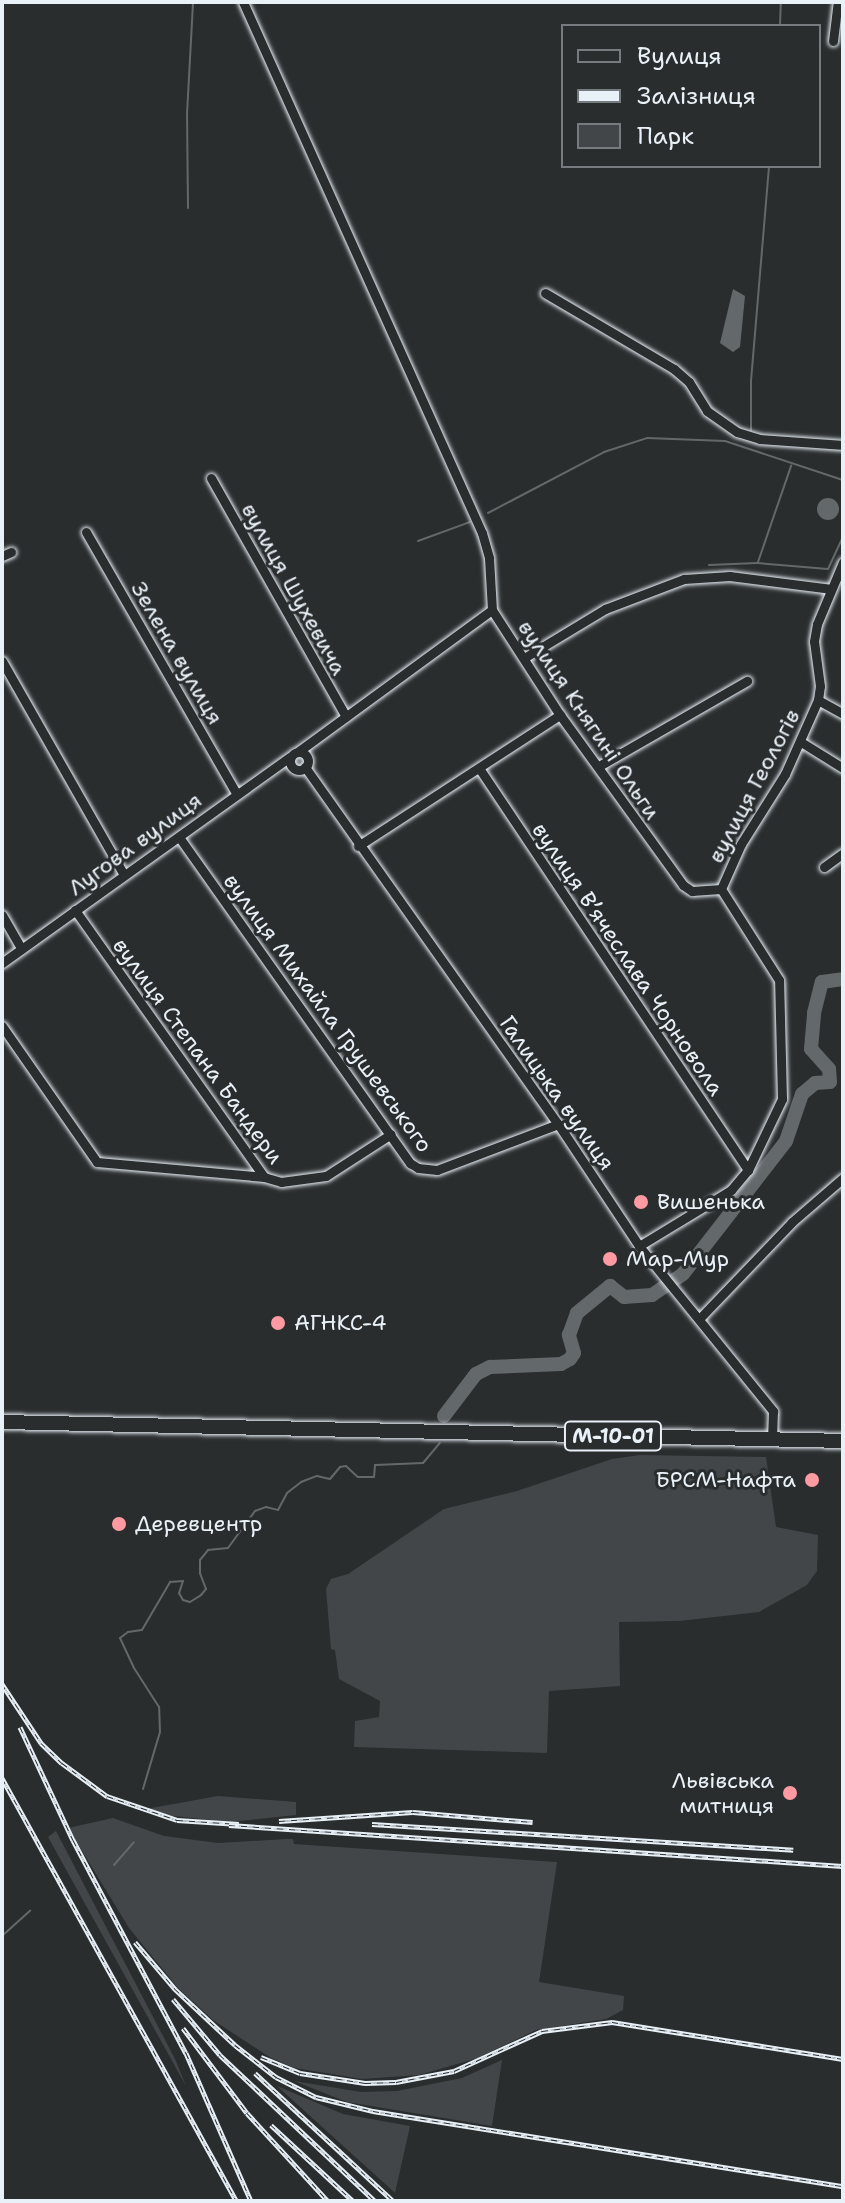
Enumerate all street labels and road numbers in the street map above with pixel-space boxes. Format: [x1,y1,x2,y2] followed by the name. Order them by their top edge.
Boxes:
[236,498,352,680] street label: вулиця Шухевича
[125,577,229,729] street label: Зелена вулиця
[512,615,666,825] street label: вулиця Княгині Ольги
[702,705,806,867] street label: вулиця Геологів
[63,787,207,901] street label: Лугова вулиця
[527,817,729,1101] street label: вулиця Вʼячеслава Чорновола
[218,868,438,1158] street label: вулиця Михайла Грушевського
[107,933,289,1169] street label: вулиця Степана Бандери
[494,1011,620,1175] street label: Галицька вулиця
[563,1420,663,1452] road number: М-10-01

